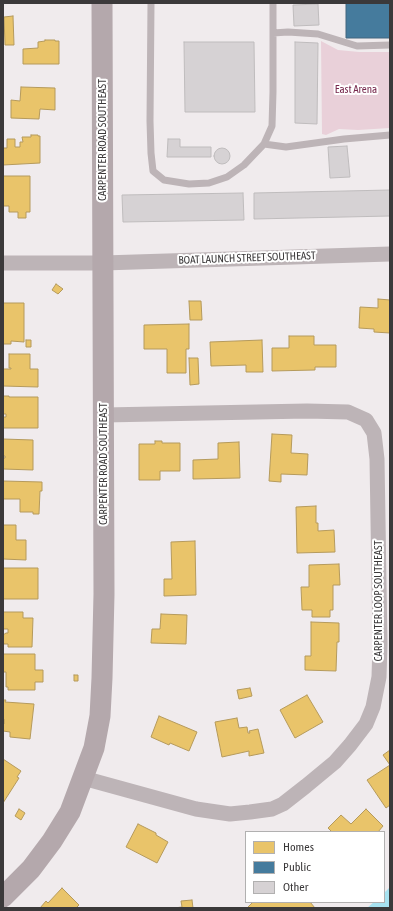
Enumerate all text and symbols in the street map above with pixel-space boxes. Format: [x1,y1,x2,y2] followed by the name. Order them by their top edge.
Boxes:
[96,79,110,201] street label: CARPENTER ROAD SOUTHEAST
[335,83,377,97] park label: East Arena
[178,249,316,267] street label: BOAT LAUNCH STREET SOUTHEAST
[97,403,111,525] street label: CARPENTER ROAD SOUTHEAST
[372,541,386,661] street label: CARPENTER LOOP SOUTHEAST
[245,831,385,903] legend
[283,840,314,854] text: Homes
[283,860,311,874] text: Public
[283,880,308,894] text: Other

